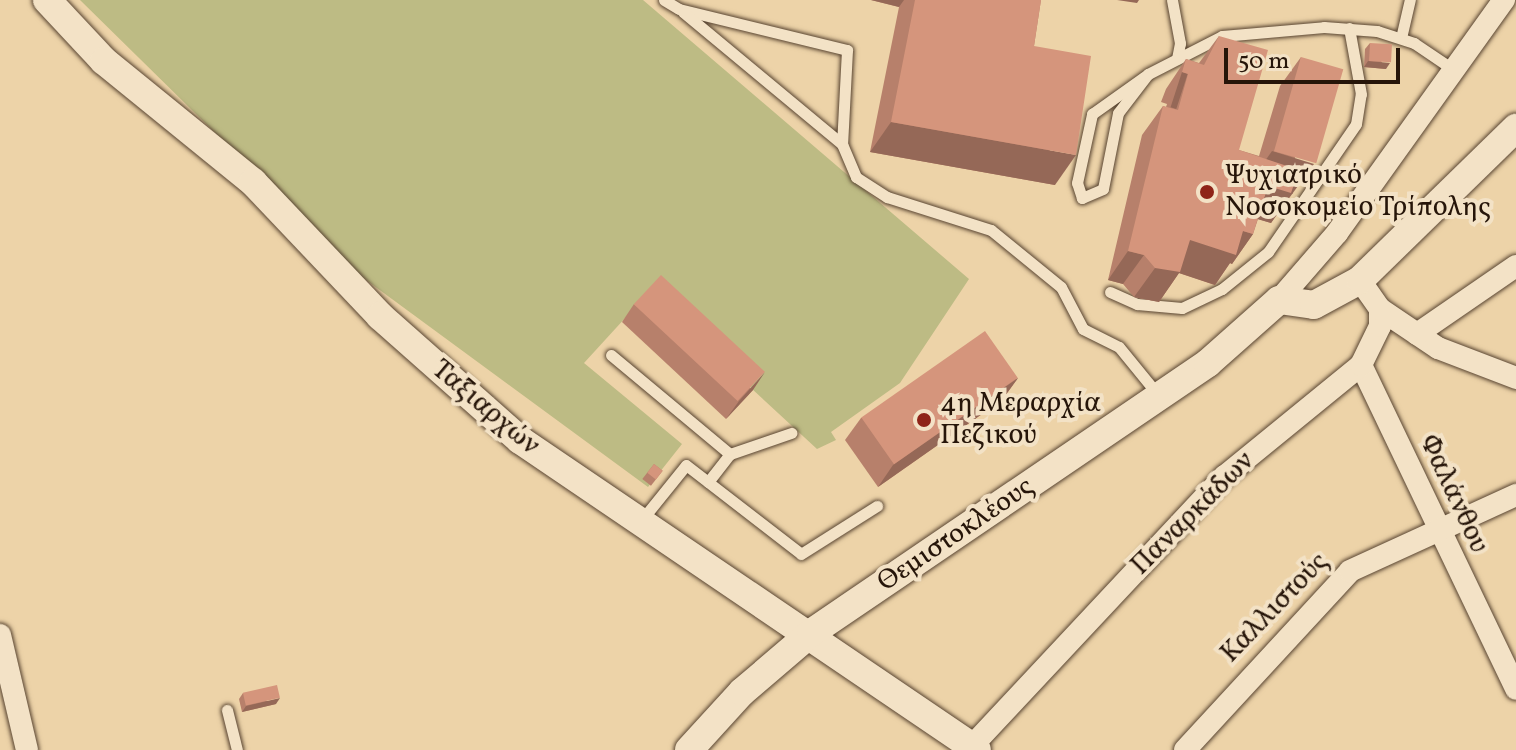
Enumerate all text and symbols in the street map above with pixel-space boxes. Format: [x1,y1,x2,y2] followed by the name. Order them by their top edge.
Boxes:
[1228,32,1404,82] scale bar
[1238,45,1290,79] text: 50 m
[1225,159,1492,225] place label: Ψυχιατρικό Νοσοκομείο Τρίπολης
[1196,181,1218,203] marker: Ψυχιατρικό Νοσοκομείο Τρίπολης
[424,353,546,463] street label: Ταξιαρχών
[940,387,1101,453] place label: 4η Μεραρχία Πεζικού
[915,411,933,429] marker: 4η Μεραρχία Πεζικού
[1411,429,1495,559] street label: Φαλάνθου
[1124,445,1262,583] street label: Παναρκάδων
[871,470,1041,600] street label: Θεμιστοκλέους
[1214,546,1336,670] street label: Καλλιστούς

